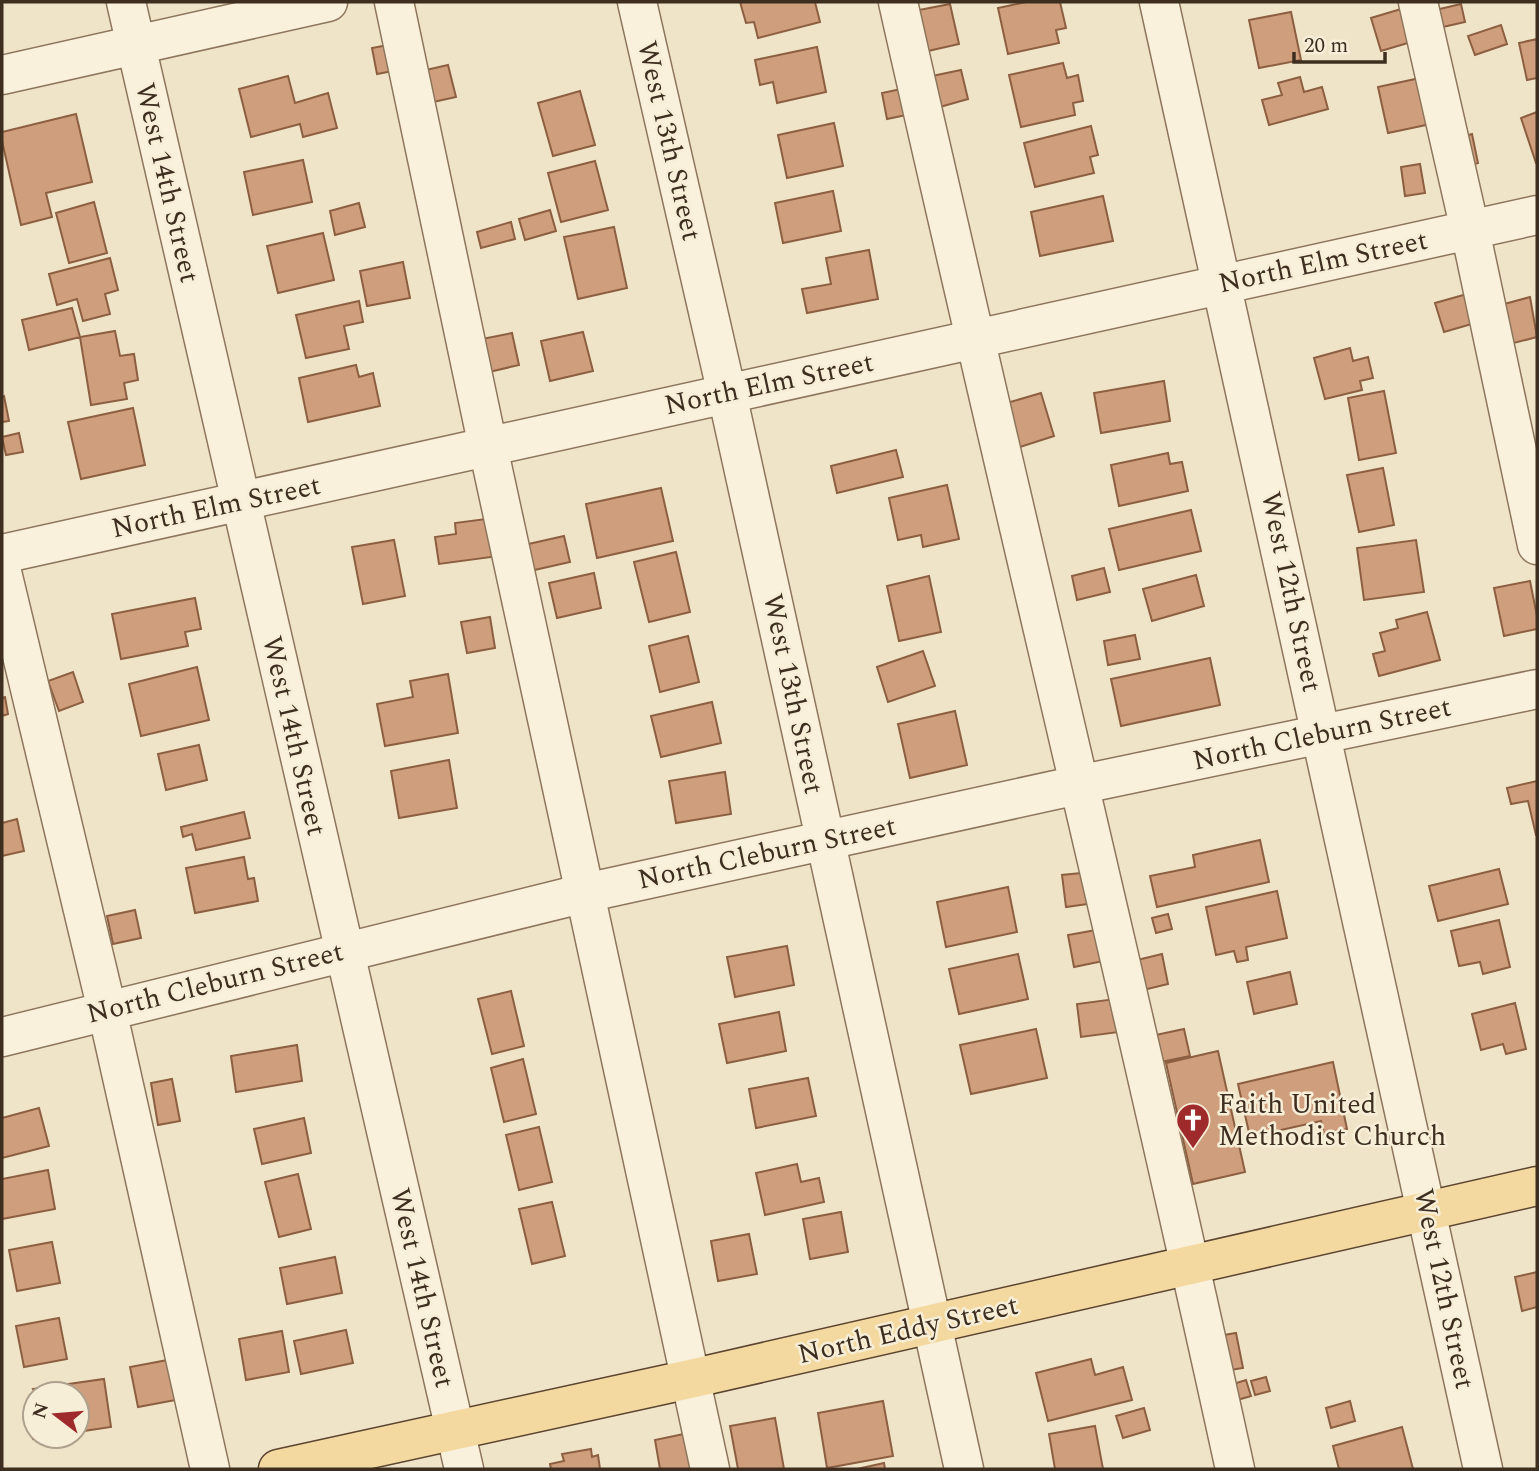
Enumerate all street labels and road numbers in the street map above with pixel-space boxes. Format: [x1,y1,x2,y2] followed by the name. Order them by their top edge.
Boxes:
[625,37,713,245] street label: West 13th Street
[123,79,211,287] street label: West 14th Street
[1214,219,1432,305] street label: North Elm Street
[660,341,878,427] street label: North Elm Street
[107,464,325,550] street label: North Elm Street
[1249,488,1333,696] street label: West 12th Street
[751,590,835,798] street label: West 13th Street
[250,632,338,840] street label: West 14th Street
[1189,686,1455,782] street label: North Cleburn Street
[634,805,900,901] street label: North Cleburn Street
[82,930,348,1036] street label: North Cleburn Street
[378,1184,466,1392] street label: West 14th Street
[1402,1185,1486,1393] street label: West 12th Street
[793,1284,1023,1376] street label: North Eddy Street

